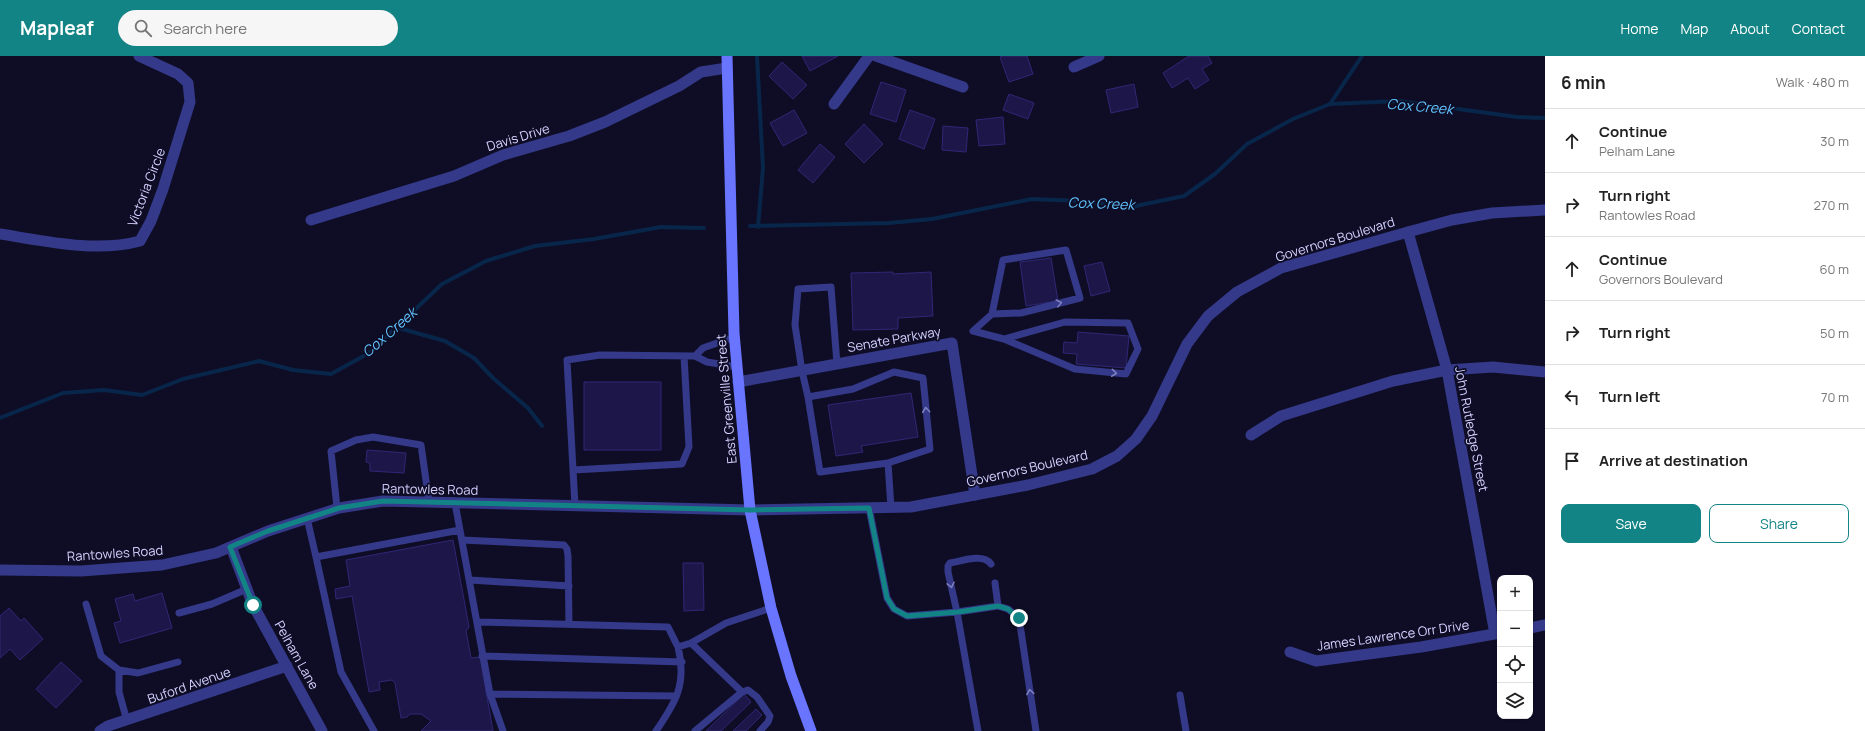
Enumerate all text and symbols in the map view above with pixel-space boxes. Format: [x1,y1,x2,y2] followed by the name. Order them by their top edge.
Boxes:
[118,10,398,46] search box
[20,15,94,41] text: Mapleaf
[132,17,154,39] icon: search
[164,18,247,39] text: Search here
[1621,19,1658,38] text: Home
[1680,19,1708,38] text: Map
[1730,19,1770,38] text: About
[1792,19,1845,38] text: Contact
[1561,71,1606,94] text: 6 min
[1776,73,1849,91] text: Walk · 480 m
[1386,94,1456,119] water label: Cox Creek
[484,119,552,155] street label: Davis Drive
[1599,121,1667,142] text: Continue
[1561,130,1583,152] icon: ahead
[1820,132,1849,150] text: 30 m
[1599,142,1675,160] text: Pelham Lane
[123,145,169,229] street label: Victoria Circle
[1599,185,1670,206] text: Turn right
[1067,192,1137,214] water label: Cox Creek
[1561,194,1583,216] icon: right
[1814,196,1849,214] text: 270 m
[1599,206,1695,224] text: Rantowles Road
[1273,212,1397,266] street label: Governors Boulevard
[1599,249,1667,270] text: Continue
[1561,258,1583,280] icon: ahead
[1819,260,1849,278] text: 60 m
[1599,270,1723,288] text: Governors Boulevard
[1056,300,1062,308] one-way arrow
[358,302,422,361] water label: Cox Creek
[846,322,942,356] street label: Senate Parkway
[1561,322,1583,344] icon: right
[1599,322,1670,343] text: Turn right
[1820,324,1849,342] text: 50 m
[711,334,741,464] street label: East Greenville Street
[1451,365,1493,493] street label: John Rutledge Street
[1111,368,1117,377] one-way arrow
[1561,386,1583,408] icon: left
[1599,386,1661,407] text: Turn left
[1821,388,1849,406] text: 70 m
[922,407,931,414] one-way arrow
[965,445,1089,491] street label: Governors Boulevard
[1561,450,1583,472] icon: arrive
[1599,450,1748,471] text: Arrive at destination
[382,479,478,499] street label: Rantowles Road
[1561,504,1701,543] button: Save
[1709,504,1849,543] button: Share
[66,541,164,565] street label: Rantowles Road
[1497,575,1533,719] map controls
[1497,575,1533,611] button: +
[947,582,955,588] one-way arrow
[244,596,262,614] route start
[1010,609,1028,627] route end
[1497,611,1533,647] button: −
[1316,615,1471,655] street label: James Lawrence Orr Drive
[271,617,324,693] street label: Pelham Lane
[1497,647,1533,683] button: locate
[145,662,233,708] street label: Buford Avenue
[1497,683,1533,719] button: layers
[1026,689,1035,696] one-way arrow

